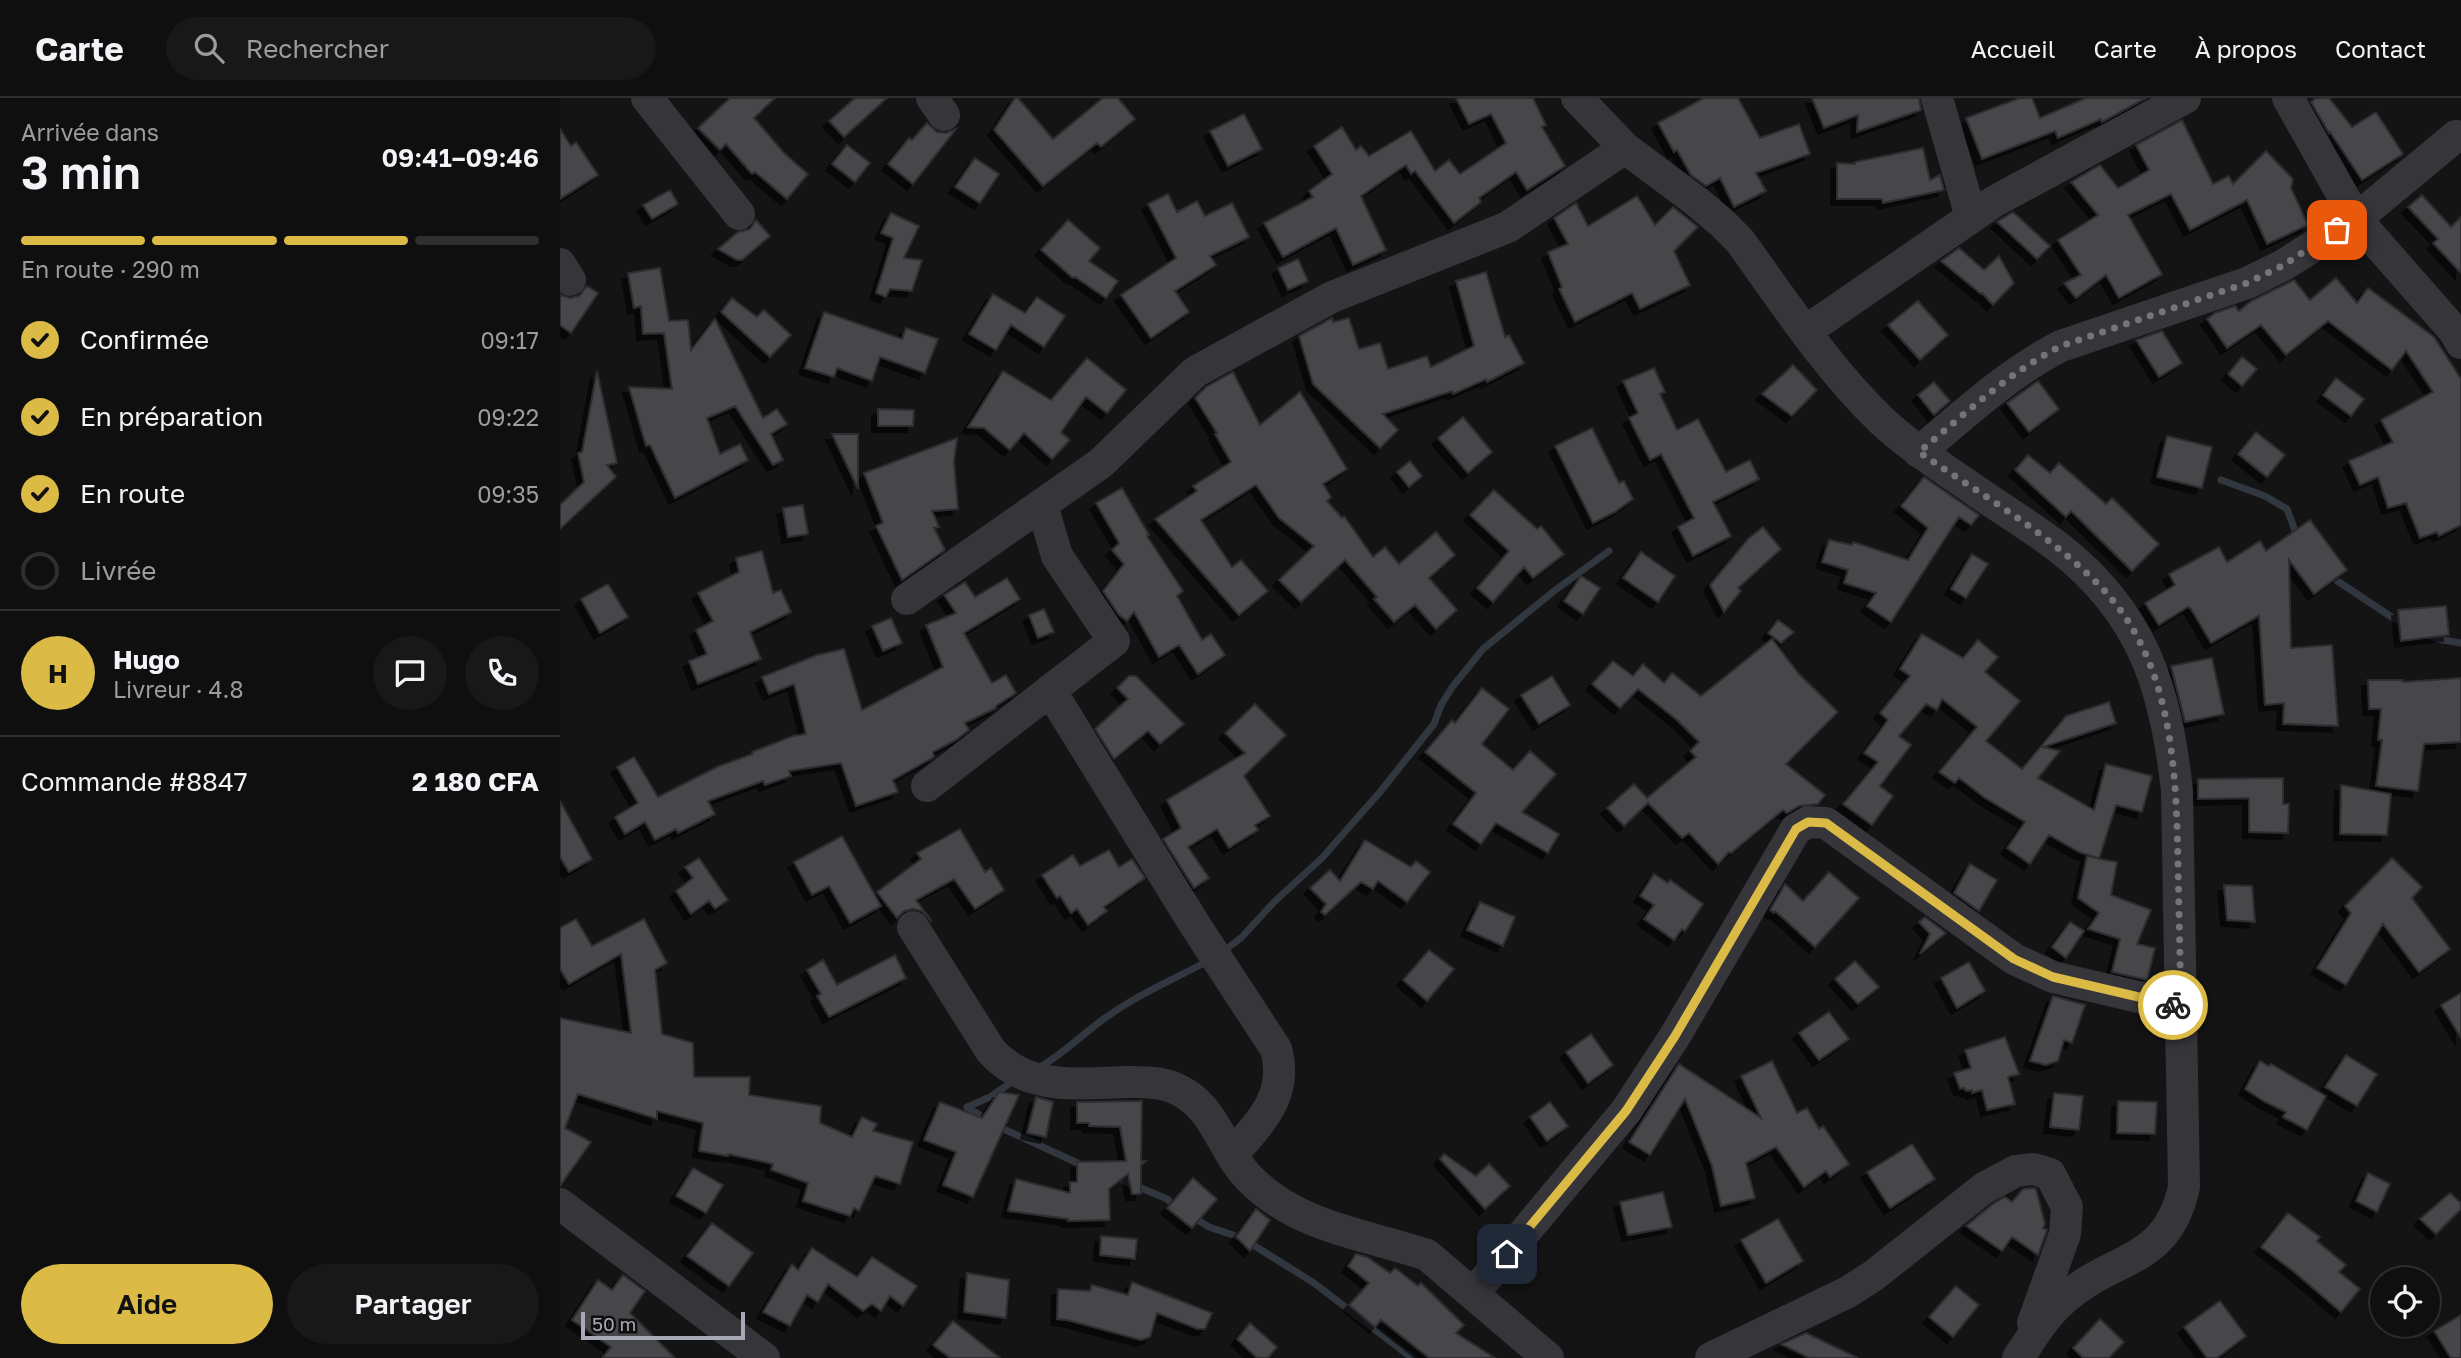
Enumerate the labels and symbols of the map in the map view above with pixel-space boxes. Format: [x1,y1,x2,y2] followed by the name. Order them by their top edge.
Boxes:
[2307,200,2367,260] pin
[2138,970,2208,1040] courier
[1477,1224,1537,1284] pin
[581,1309,746,1341] scale bar

